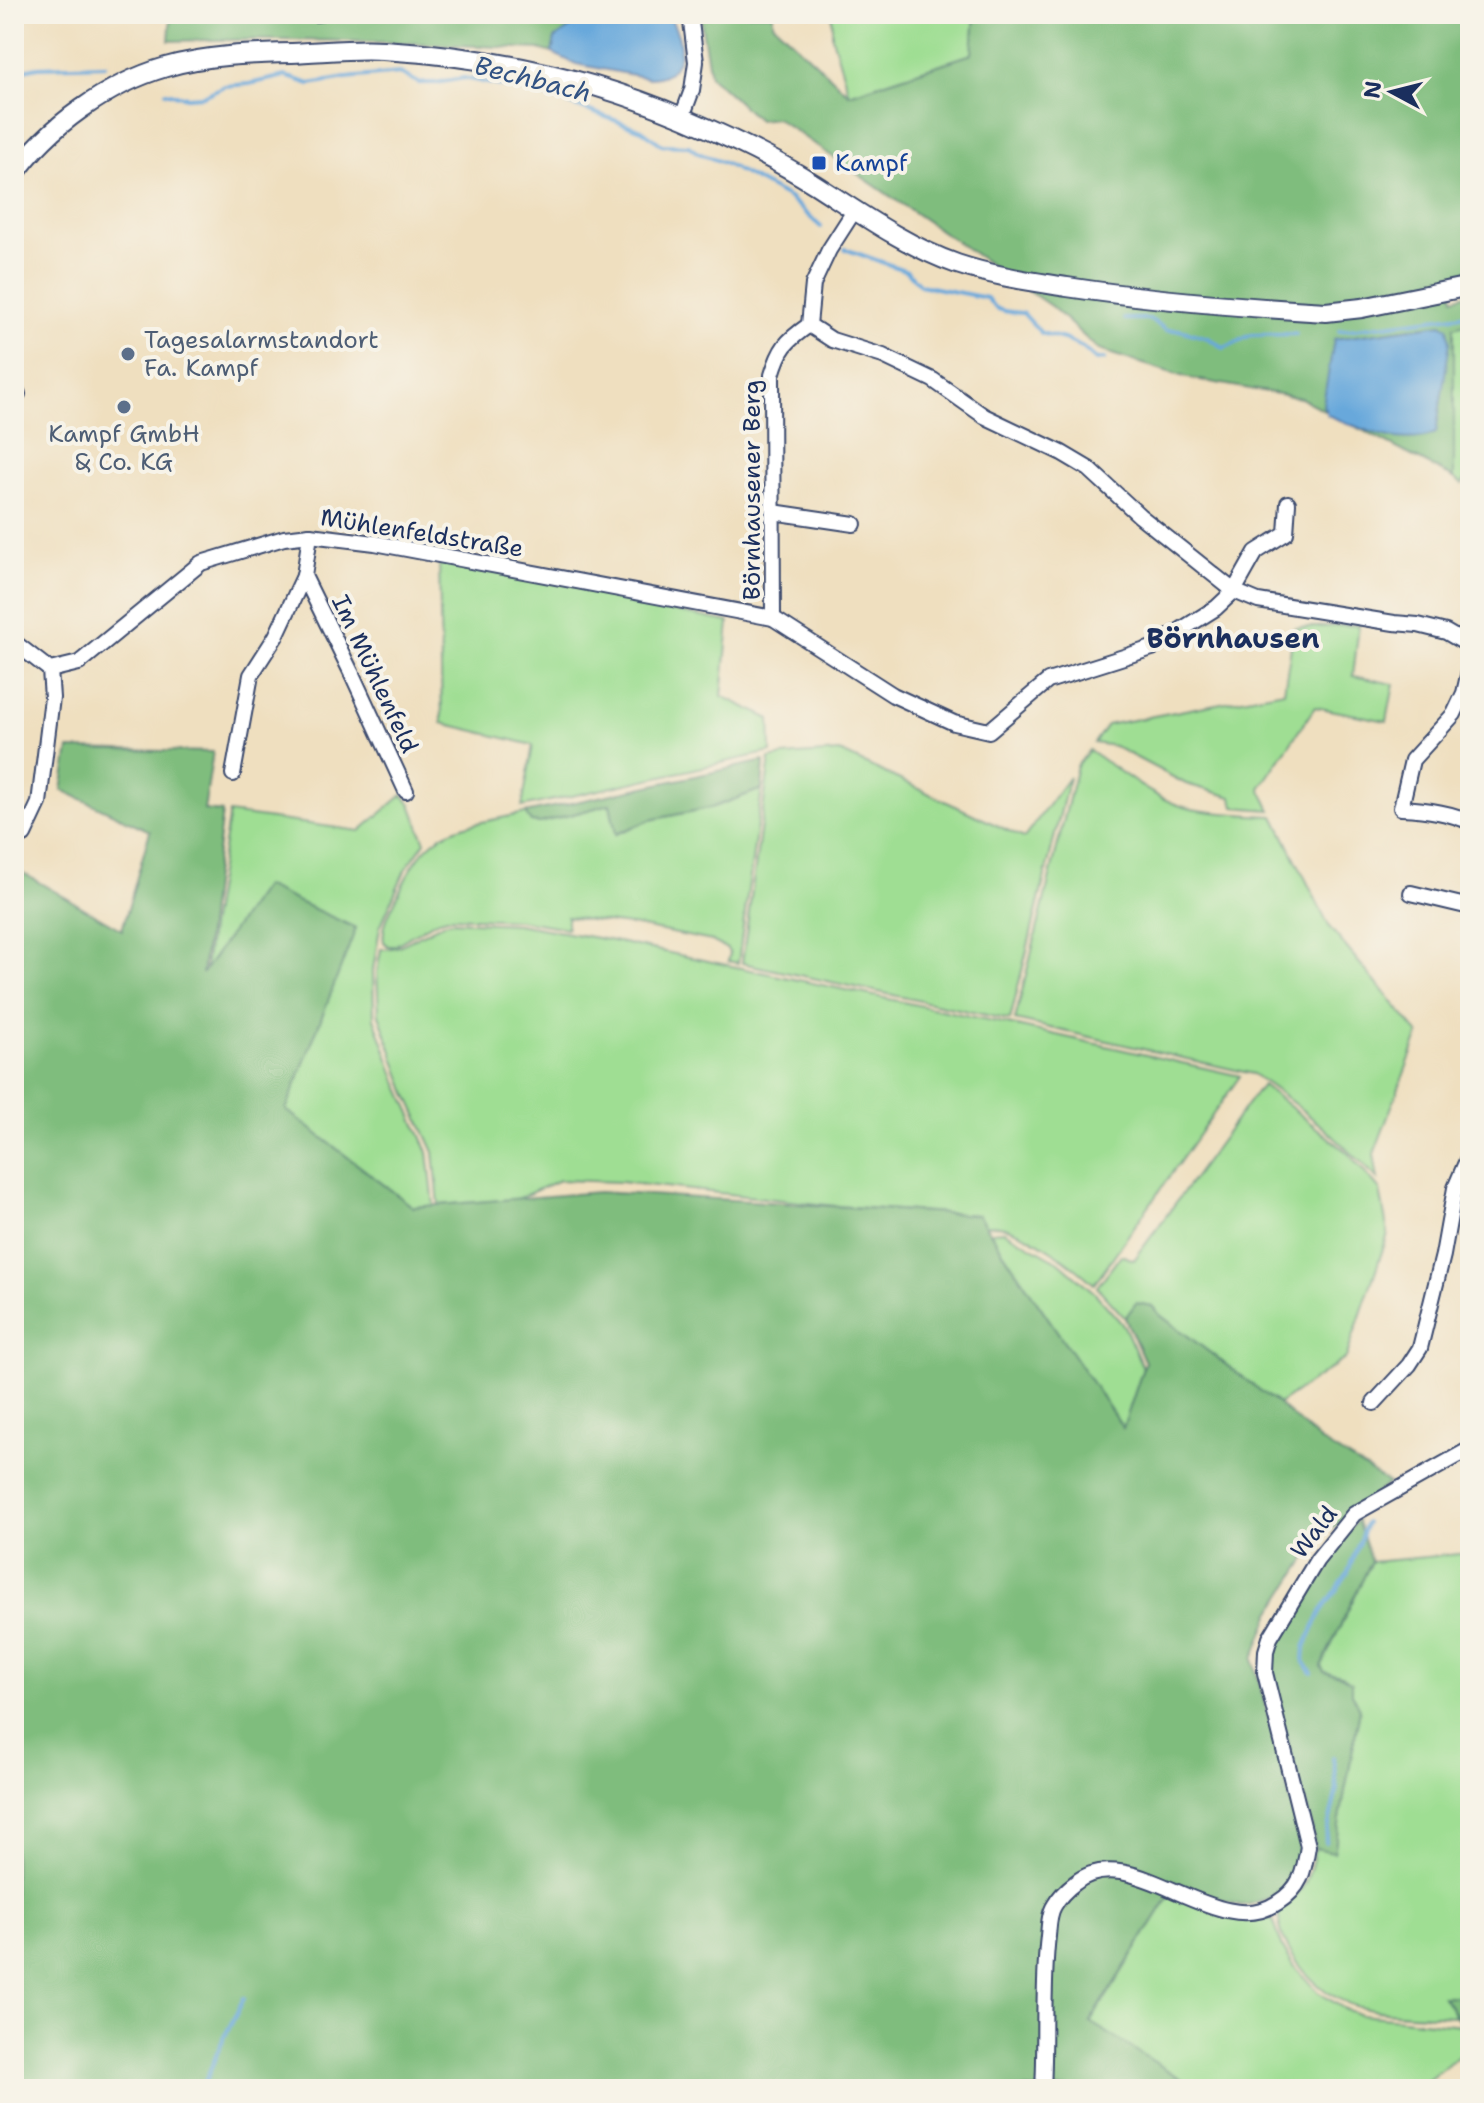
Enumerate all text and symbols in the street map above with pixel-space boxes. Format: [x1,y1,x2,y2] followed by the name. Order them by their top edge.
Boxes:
[471,47,595,110] water label: Bechbach
[1352,52,1432,132] north arrow
[1357,79,1388,100] text: N
[835,147,909,179] place label: Kampf
[810,154,828,172] marker: Kampf
[144,324,379,384] place label: Tagesalarmstandort Fa. Kampf
[119,345,137,363] marker: Tagesalarmstandort Fa. Kampf
[736,380,768,600] street label: Börnhausener Berg
[115,398,133,416] marker: Kampf GmbH & Co. KG
[48,418,200,478] place label: Kampf GmbH & Co. KG
[318,501,526,565] street label: Mühlenfeldstraße
[324,590,426,758] street label: Im Mühlenfeld
[1146,619,1320,657] district label: Börnhausen
[1283,1499,1345,1565] street label: Wald

